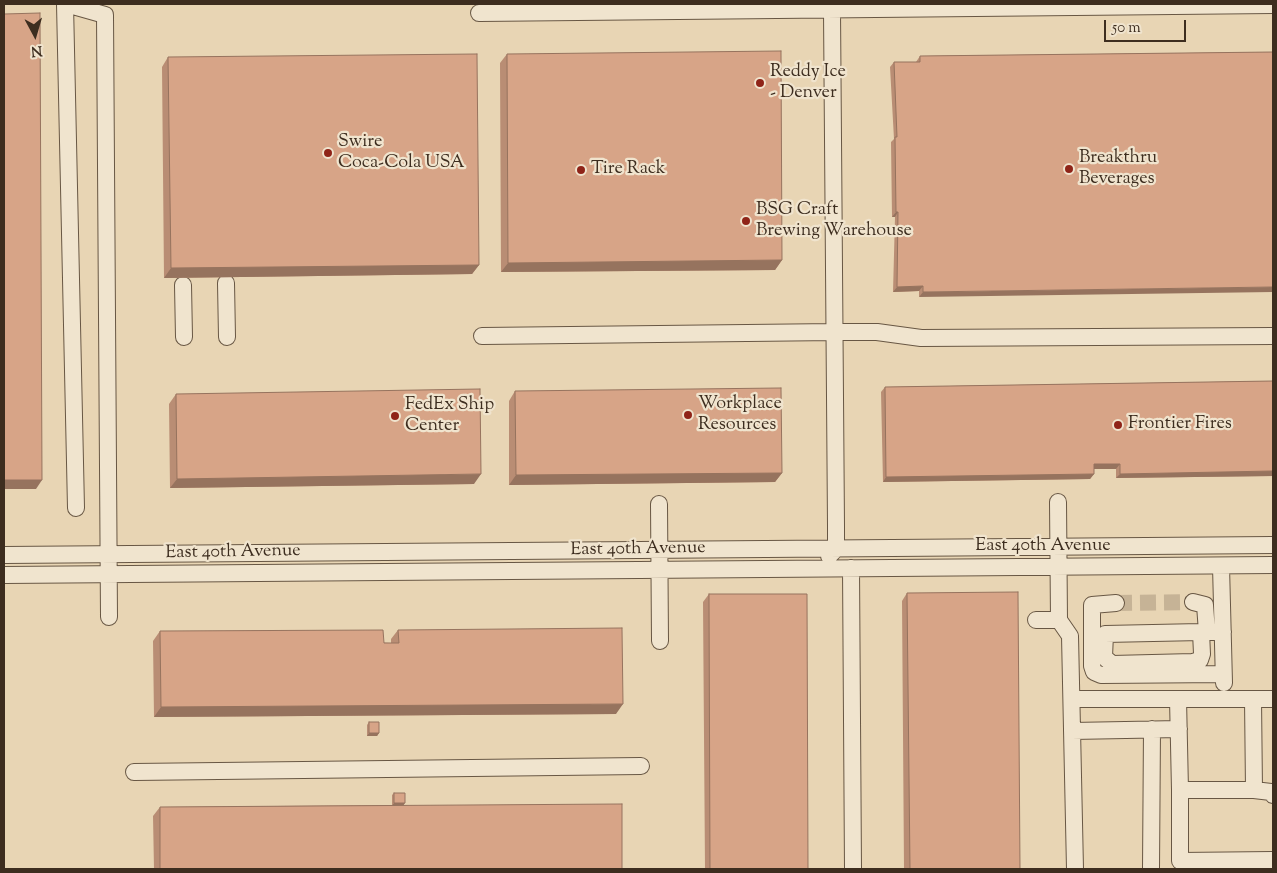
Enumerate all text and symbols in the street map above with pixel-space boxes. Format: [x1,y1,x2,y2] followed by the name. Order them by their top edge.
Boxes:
[10,10,60,60] north arrow
[1107,10,1190,42] scale bar
[1112,18,1141,39] text: 50 m
[30,39,43,60] text: N
[770,62,846,104] place label: Reddy Ice - Denver
[754,77,766,89] marker: Reddy Ice - Denver
[338,132,465,174] place label: Swire Coca-Cola USA
[322,147,334,159] marker: Swire Coca-Cola USA
[1079,148,1157,190] place label: Breakthru Beverages
[591,159,666,181] place label: Tire Rack
[1063,163,1075,175] marker: Breakthru Beverages
[575,164,587,176] marker: Tire Rack
[756,200,912,242] place label: BSG Craft Brewing Warehouse
[740,215,752,227] marker: BSG Craft Brewing Warehouse
[698,394,782,436] place label: Workplace Resources
[405,395,494,438] place label: FedEx Ship Center
[682,409,694,421] marker: Workplace Resources
[389,410,401,422] marker: FedEx Ship Center
[1128,414,1232,436] place label: Frontier Fires
[1112,419,1124,431] marker: Frontier Fires
[975,536,1111,558] street label: East 40th Avenue
[570,538,706,562] street label: East 40th Avenue
[165,541,301,565] street label: East 40th Avenue

